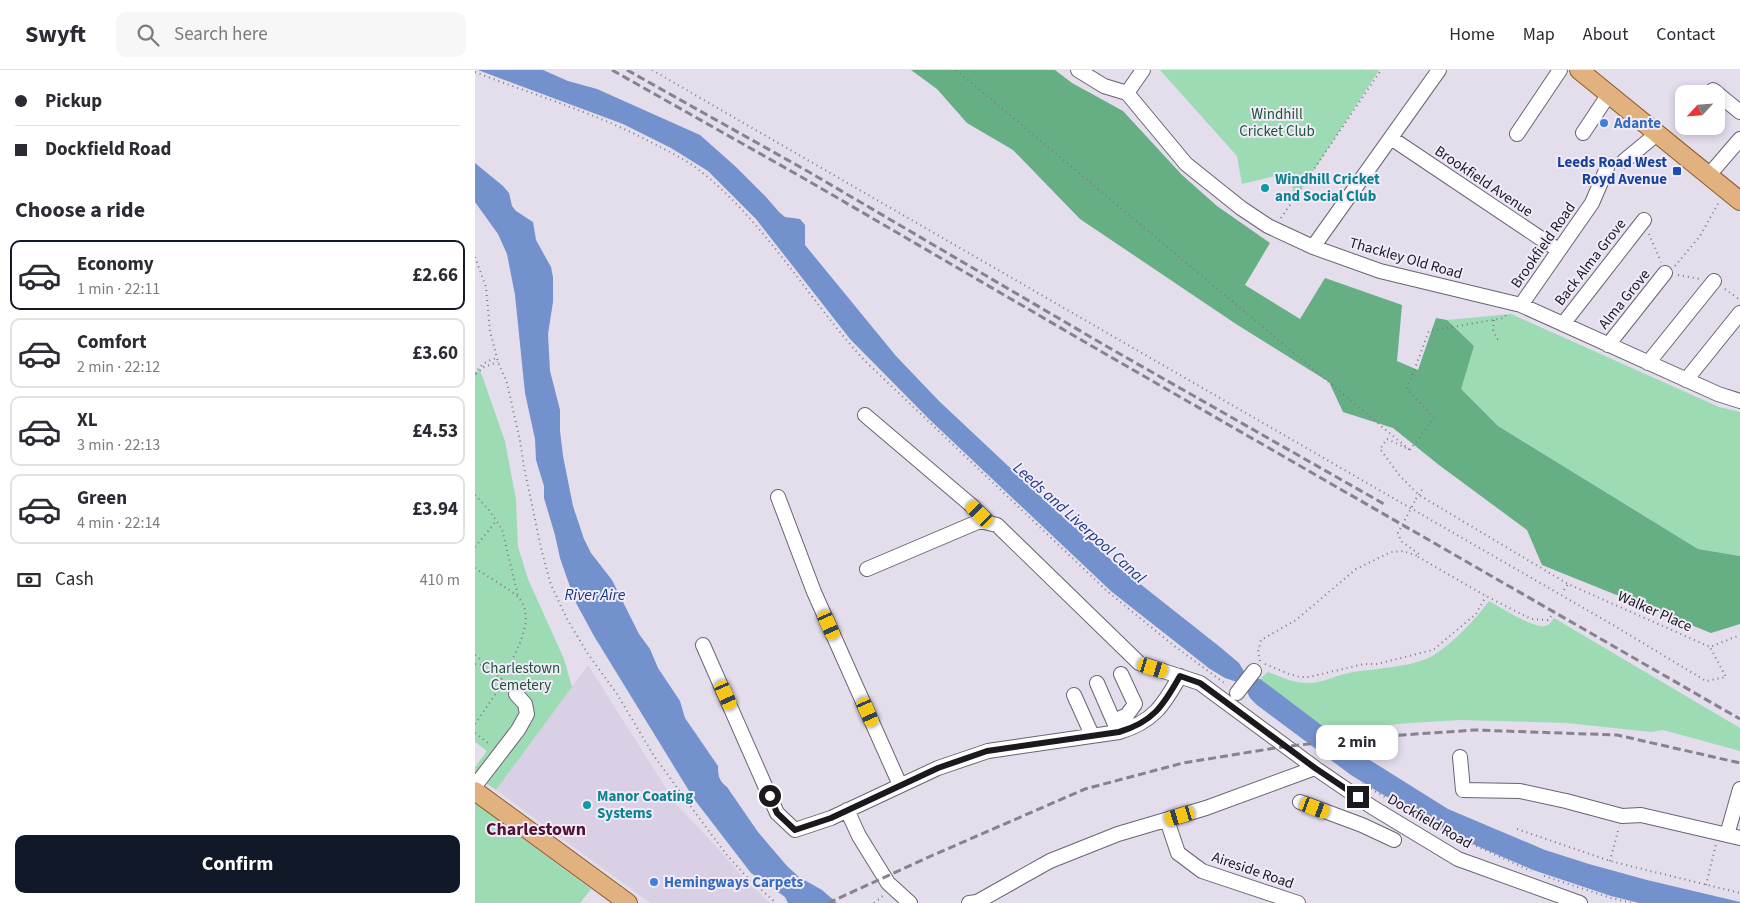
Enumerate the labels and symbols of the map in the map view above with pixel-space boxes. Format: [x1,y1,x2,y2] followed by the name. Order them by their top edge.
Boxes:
[1675,85,1725,135] north arrow
[1239,104,1315,142] park label: Windhill Cricket Club
[1613,113,1661,134] place label: Adante
[1598,117,1610,129] marker: Adante
[1430,141,1537,222] street label: Brookfield Avenue
[1557,152,1667,190] place label: Leeds Road West Royd Avenue
[1671,165,1683,177] marker: Leeds Road West Royd Avenue
[1275,169,1380,207] place label: Windhill Cricket and Social Club
[1259,182,1271,194] marker: Windhill Cricket and Social Club
[1506,198,1581,292] street label: Brookfield Road
[1550,215,1630,309] street label: Back Alma Grove
[1347,232,1465,285] street label: Thackley Old Road
[1594,265,1654,333] street label: Alma Grove
[1008,457,1150,588] water label: Leeds and Liverpool Canal
[964,498,995,530] car
[564,584,626,606] water label: River Aire
[1614,586,1695,637] street label: Walker Place
[816,608,841,642] car
[1136,656,1169,680] car
[482,658,560,696] park label: Charlestown Cemetery
[713,678,738,712] car
[855,695,880,729] car
[1317,724,1399,760] callout: 2 min
[759,785,781,807] route start
[597,786,693,824] place label: Manor Coating Systems
[1347,786,1369,808] route end
[1384,789,1476,854] street label: Dockfield Road
[1298,796,1331,820] car
[581,799,593,811] marker: Manor Coating Systems
[1163,804,1196,828] car
[486,817,586,842] district label: Charlestown
[1209,847,1297,894] street label: Aireside Road
[664,872,804,893] place label: Hemingways Carpets
[648,876,660,888] marker: Hemingways Carpets

